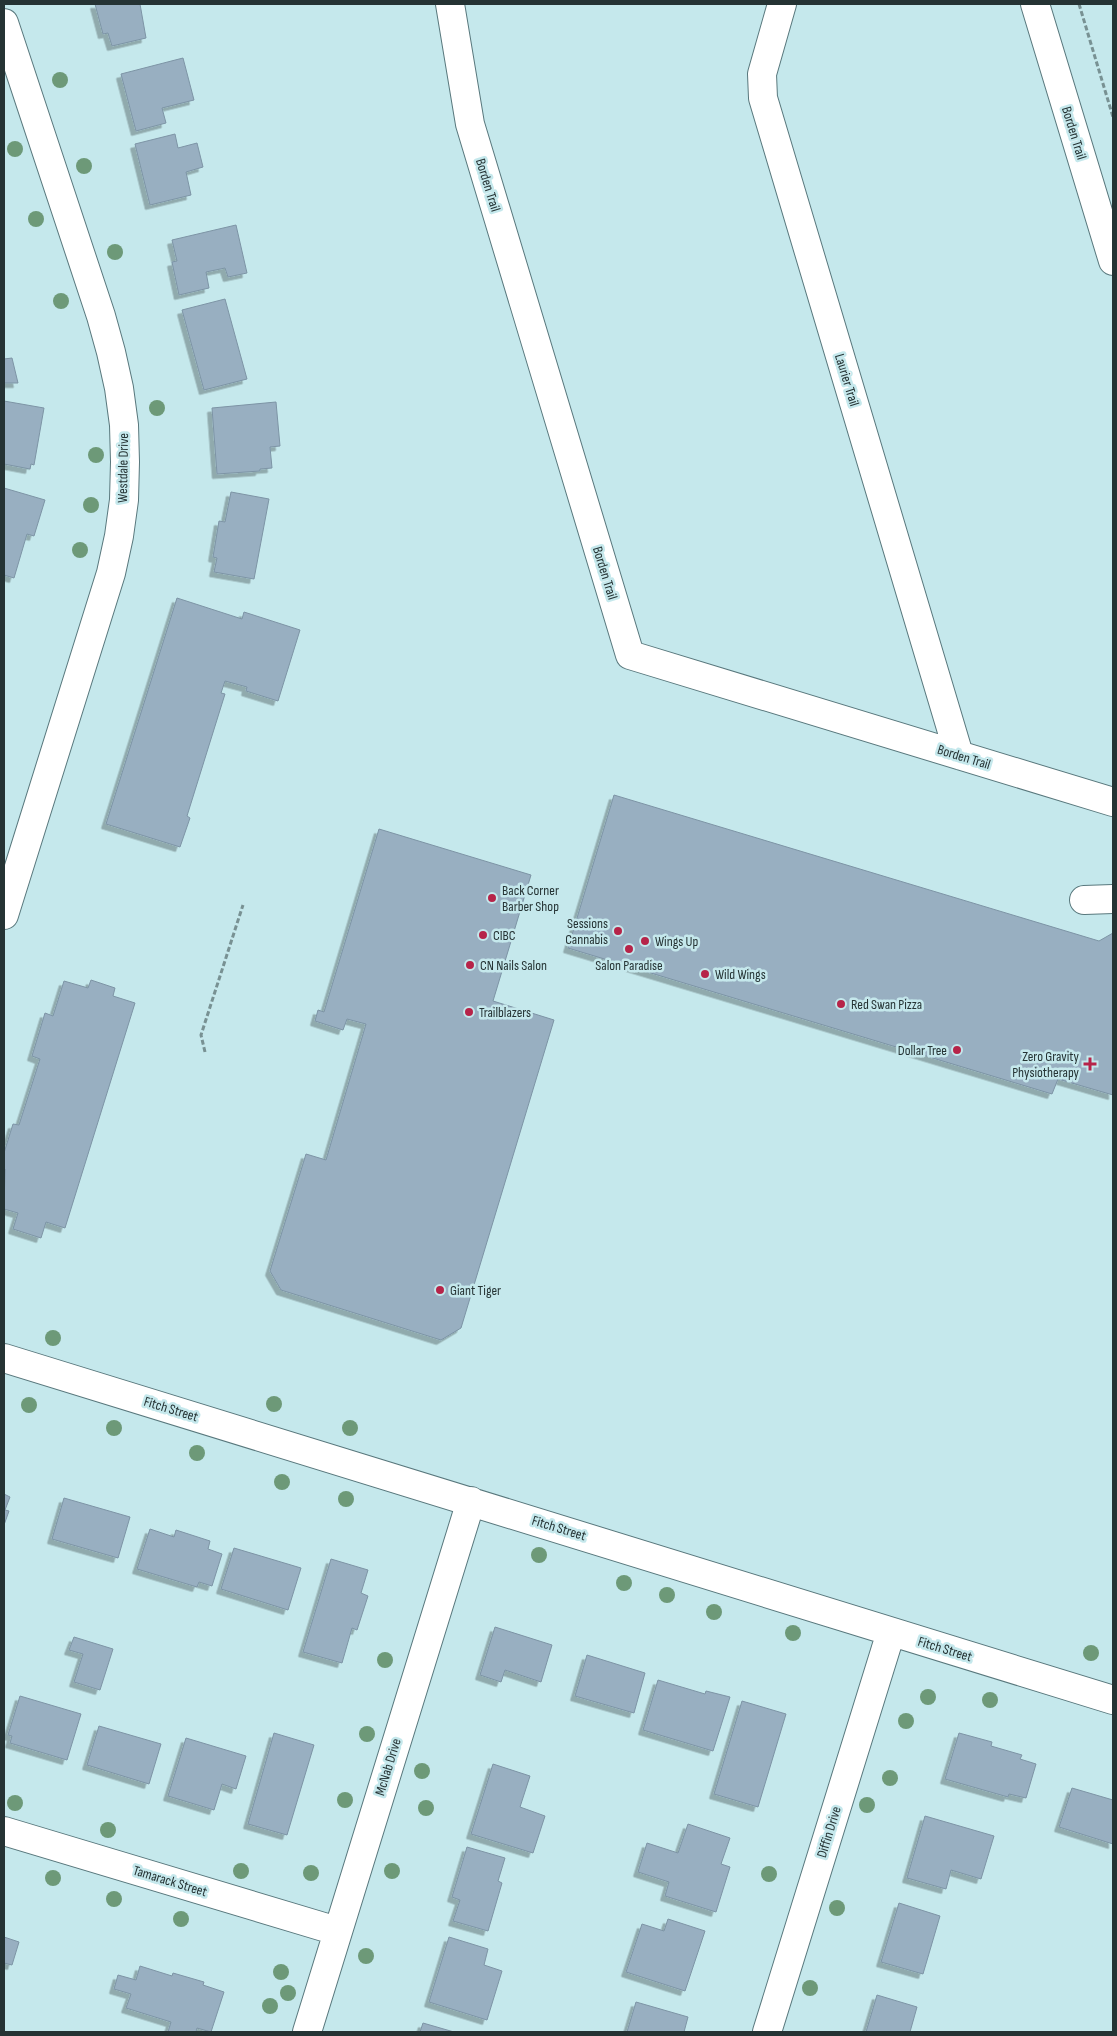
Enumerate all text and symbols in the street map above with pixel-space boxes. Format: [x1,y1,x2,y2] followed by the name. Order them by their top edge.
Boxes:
[1058,104,1090,162] street label: Borden Trail
[472,156,504,214] street label: Borden Trail
[831,352,863,408] street label: Laurier Trail
[114,433,132,503] street label: Westdale Drive
[589,544,621,602] street label: Borden Trail
[935,741,993,773] street label: Borden Trail
[502,882,559,915] place label: Back Corner Barber Shop
[486,892,498,904] marker: Back Corner Barber Shop
[565,915,608,948] place label: Sessions Cannabis
[612,925,624,937] marker: Sessions Cannabis
[493,927,516,944] place label: CIBC
[477,929,489,941] marker: CIBC
[655,933,698,950] place label: Wings Up
[639,935,651,947] marker: Wings Up
[623,943,635,955] marker: Salon Paradise
[480,957,547,974] place label: CN Nails Salon
[595,957,663,974] place label: Salon Paradise
[464,959,476,971] marker: CN Nails Salon
[715,966,766,983] place label: Wild Wings
[699,968,711,980] marker: Wild Wings
[851,996,922,1013] place label: Red Swan Pizza
[835,998,847,1010] marker: Red Swan Pizza
[479,1004,531,1021] place label: Trailblazers
[463,1006,475,1018] marker: Trailblazers
[898,1042,947,1059] place label: Dollar Tree
[951,1044,963,1056] marker: Dollar Tree
[1012,1048,1080,1081] place label: Zero Gravity Physiotherapy
[1083,1057,1097,1071] marker: Zero Gravity Physiotherapy
[450,1282,501,1299] place label: Giant Tiger
[434,1284,446,1296] marker: Giant Tiger
[142,1393,200,1425] street label: Fitch Street
[530,1512,588,1544] street label: Fitch Street
[916,1633,974,1665] street label: Fitch Street
[371,1736,405,1798] street label: McNab Drive
[813,1804,845,1860] street label: Diffin Drive
[131,1862,209,1900] street label: Tamarack Street

